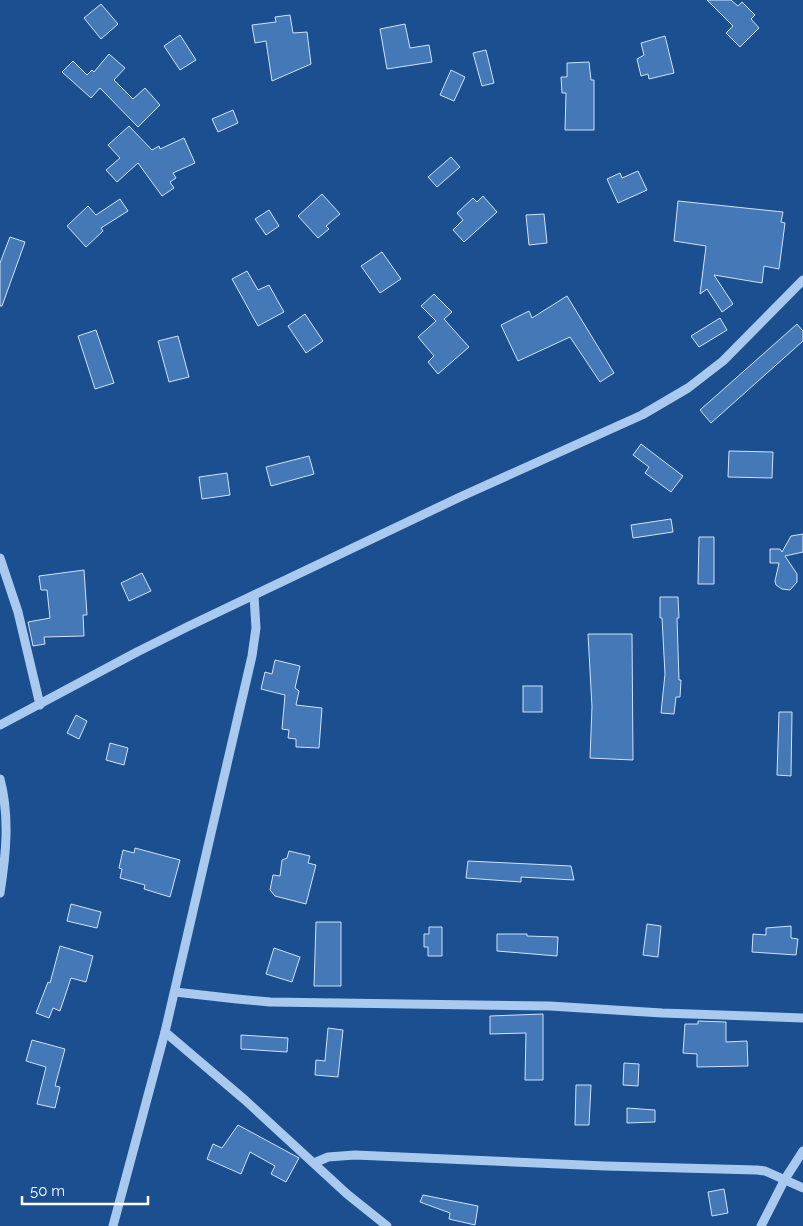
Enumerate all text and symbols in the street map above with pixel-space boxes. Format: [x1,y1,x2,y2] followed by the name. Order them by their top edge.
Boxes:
[22,1174,149,1206] scale bar
[30,1182,65,1200] text: 50 m

